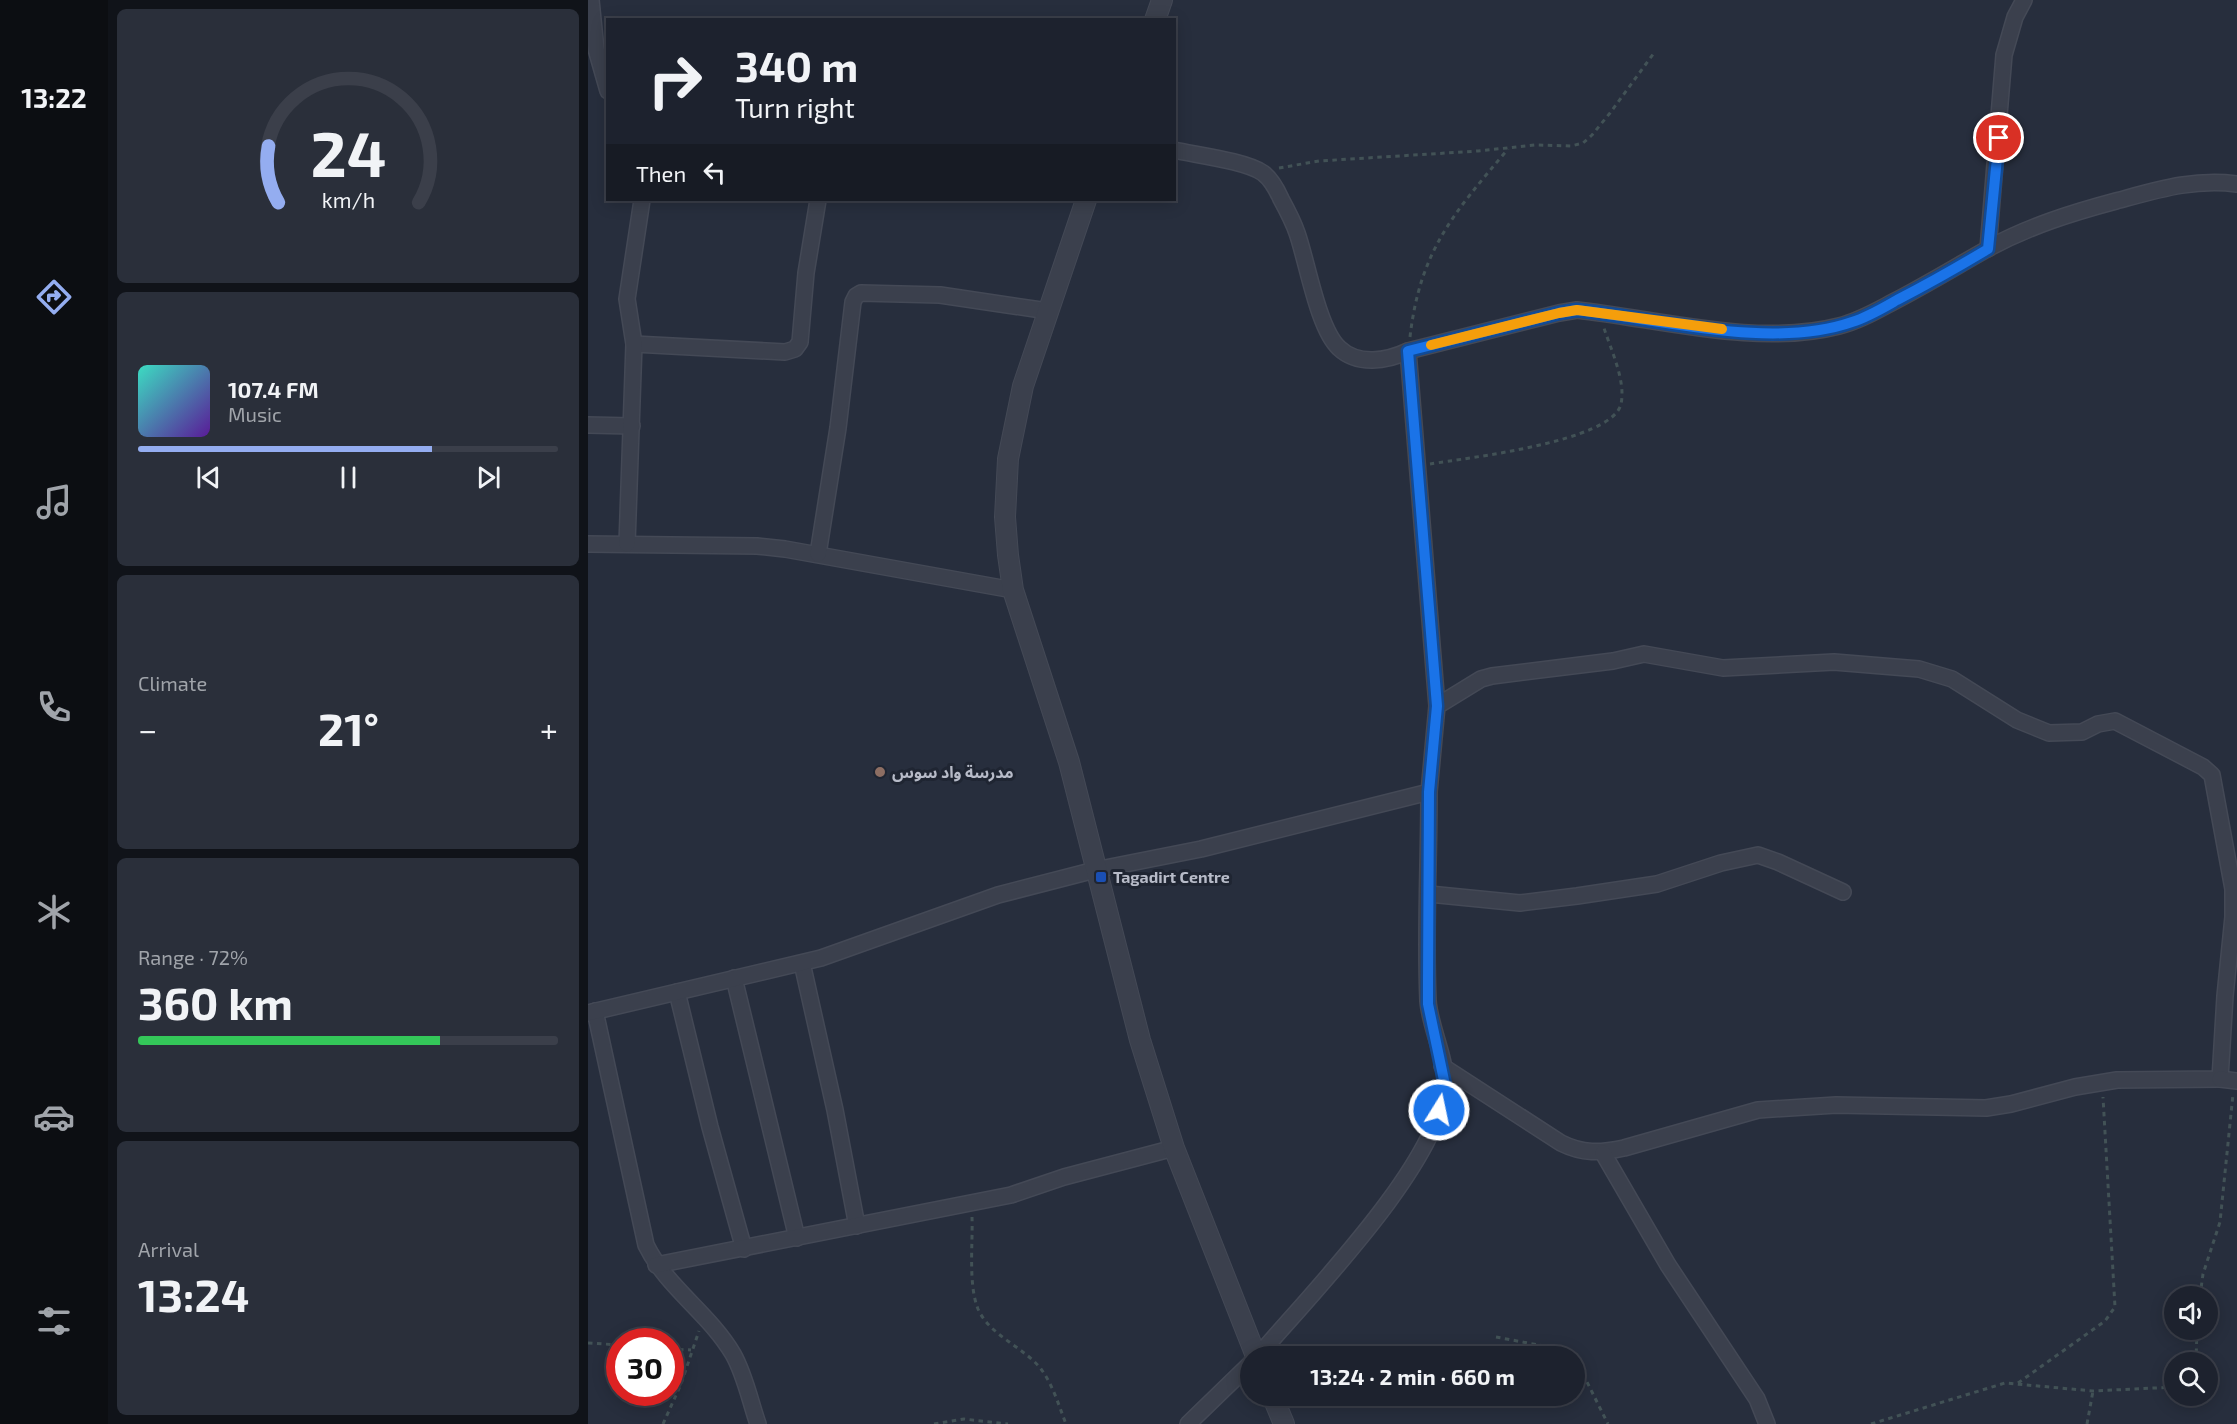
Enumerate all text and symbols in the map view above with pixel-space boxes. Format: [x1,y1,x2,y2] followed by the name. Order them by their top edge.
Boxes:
[735,40,858,90] text: 340 m
[636,42,714,120] icon: right
[21,81,87,113] text: 13:22
[735,91,855,123] text: Turn right
[1973,112,2024,163] pin
[310,115,386,190] text: 24
[1982,121,2015,154] icon: arrive
[698,156,731,189] icon: left
[636,160,686,186] text: Then
[321,187,375,212] text: km/h
[33,276,75,318] icon: directions
[228,376,319,402] text: 107.4 FM
[228,402,282,426] text: Music
[192,461,225,494] icon: previous
[332,461,365,494] icon: pause
[472,461,505,494] icon: next
[33,481,75,523] icon: music
[138,671,207,695] text: Climate
[33,686,75,728] icon: phone
[318,701,379,755] text: 21°
[138,709,157,749] text: −
[540,709,558,749] text: +
[892,762,1014,782] place label: مدرسة واد سوس
[873,765,887,779] marker: مدرسة واد سوس
[1113,867,1230,886] place label: Tagadirt Centre
[1094,870,1108,884] marker: Tagadirt Centre
[33,891,75,933] icon: climate
[138,945,248,969] text: Range · 72%
[138,975,293,1029] text: 360 km
[1407,1078,1471,1142] position arrow
[33,1096,75,1138] icon: car
[138,1237,199,1261] text: Arrival
[138,1267,249,1321] text: 13:24
[2164,1286,2218,1406] map controls
[2164,1286,2218,1340] button: sound
[33,1300,75,1342] icon: filters
[606,1328,684,1406] speed limit sign: 30
[2164,1352,2218,1406] button: search
[1310,1363,1515,1389] text: 13:24 · 2 min · 660 m

